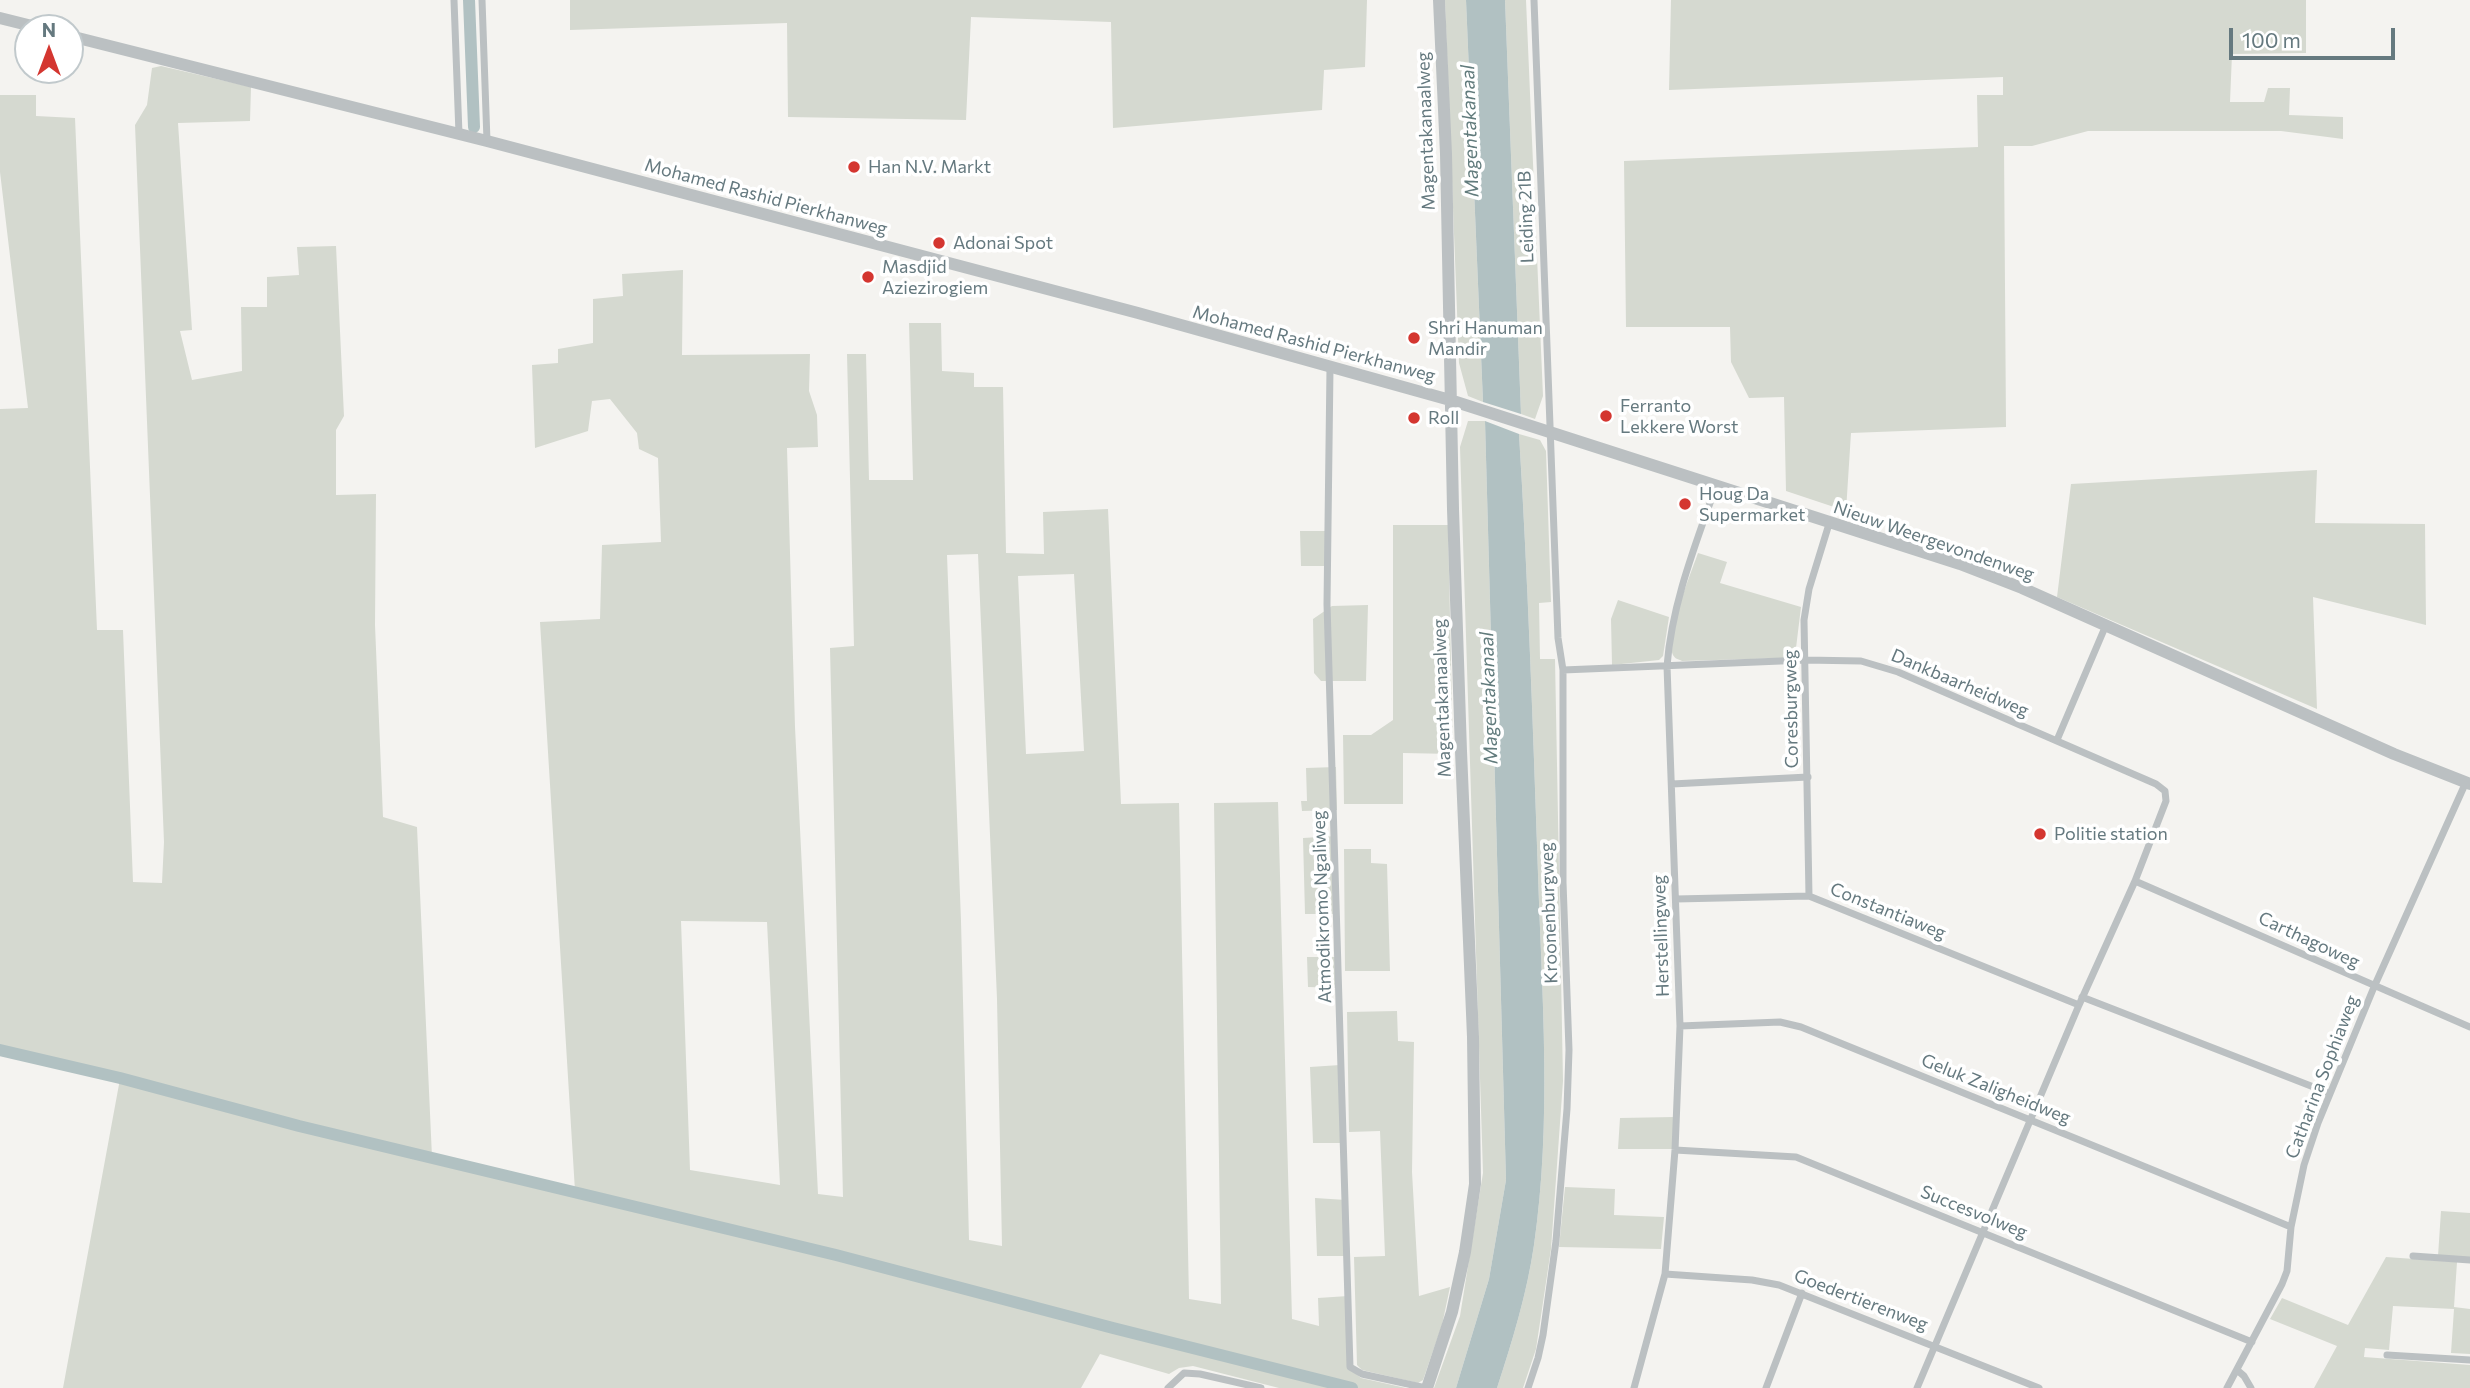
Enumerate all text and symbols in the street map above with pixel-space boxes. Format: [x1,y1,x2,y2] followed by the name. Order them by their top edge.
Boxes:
[14,14,84,84] north arrow
[2232,14,2398,58] scale bar
[42,18,56,41] text: N
[2242,27,2301,52] text: 100 m
[1412,51,1440,211] street label: Magentakanaalweg
[1456,64,1484,198] water label: Magentakanaal
[642,154,890,240] street label: Mohamed Rashid Pierkhanweg
[868,156,991,178] place label: Han N.V. Markt
[846,159,862,175] marker: Han N.V. Markt
[1514,171,1538,263] street label: Leiding 21B
[953,232,1053,254] place label: Adonai Spot
[931,235,947,251] marker: Adonai Spot
[882,256,988,298] place label: Masdjid Aziezirogiem
[860,269,876,285] marker: Masdjid Aziezirogiem
[1190,301,1438,387] street label: Mohamed Rashid Pierkhanweg
[1428,317,1543,360] place label: Shri Hanuman Mandir
[1406,330,1422,346] marker: Shri Hanuman Mandir
[1620,395,1738,438] place label: Ferranto Lekkere Worst
[1428,407,1459,429] place label: Roll
[1598,408,1614,424] marker: Ferranto Lekkere Worst
[1406,410,1422,426] marker: Roll
[1699,483,1805,526] place label: Houg Da Supermarket
[1677,496,1693,512] marker: Houg Da Supermarket
[1831,496,2037,586] street label: Nieuw Weergevondenweg
[1428,618,1456,778] street label: Magentakanaalweg
[1475,631,1503,765] water label: Magentakanaal
[1888,644,2032,722] street label: Dankbaarheidweg
[1779,650,1803,768] street label: Coresburgweg
[1308,810,1336,1004] street label: Atmodikromo Ngaliweg
[2054,823,2168,845] place label: Politie station
[2032,826,2048,842] marker: Politie station
[1536,842,1562,984] street label: Kroonenburgweg
[1648,875,1674,997] street label: Herstellingweg
[1827,878,1949,944] street label: Constantiaweg
[2255,907,2363,973] street label: Carthagoweg
[2281,992,2363,1162] street label: Catharina Sophiaweg
[1918,1049,2074,1129] street label: Geluk Zaligheidweg
[1917,1181,2031,1243] street label: Succesvolweg
[1791,1264,1931,1336] street label: Goedertierenweg

